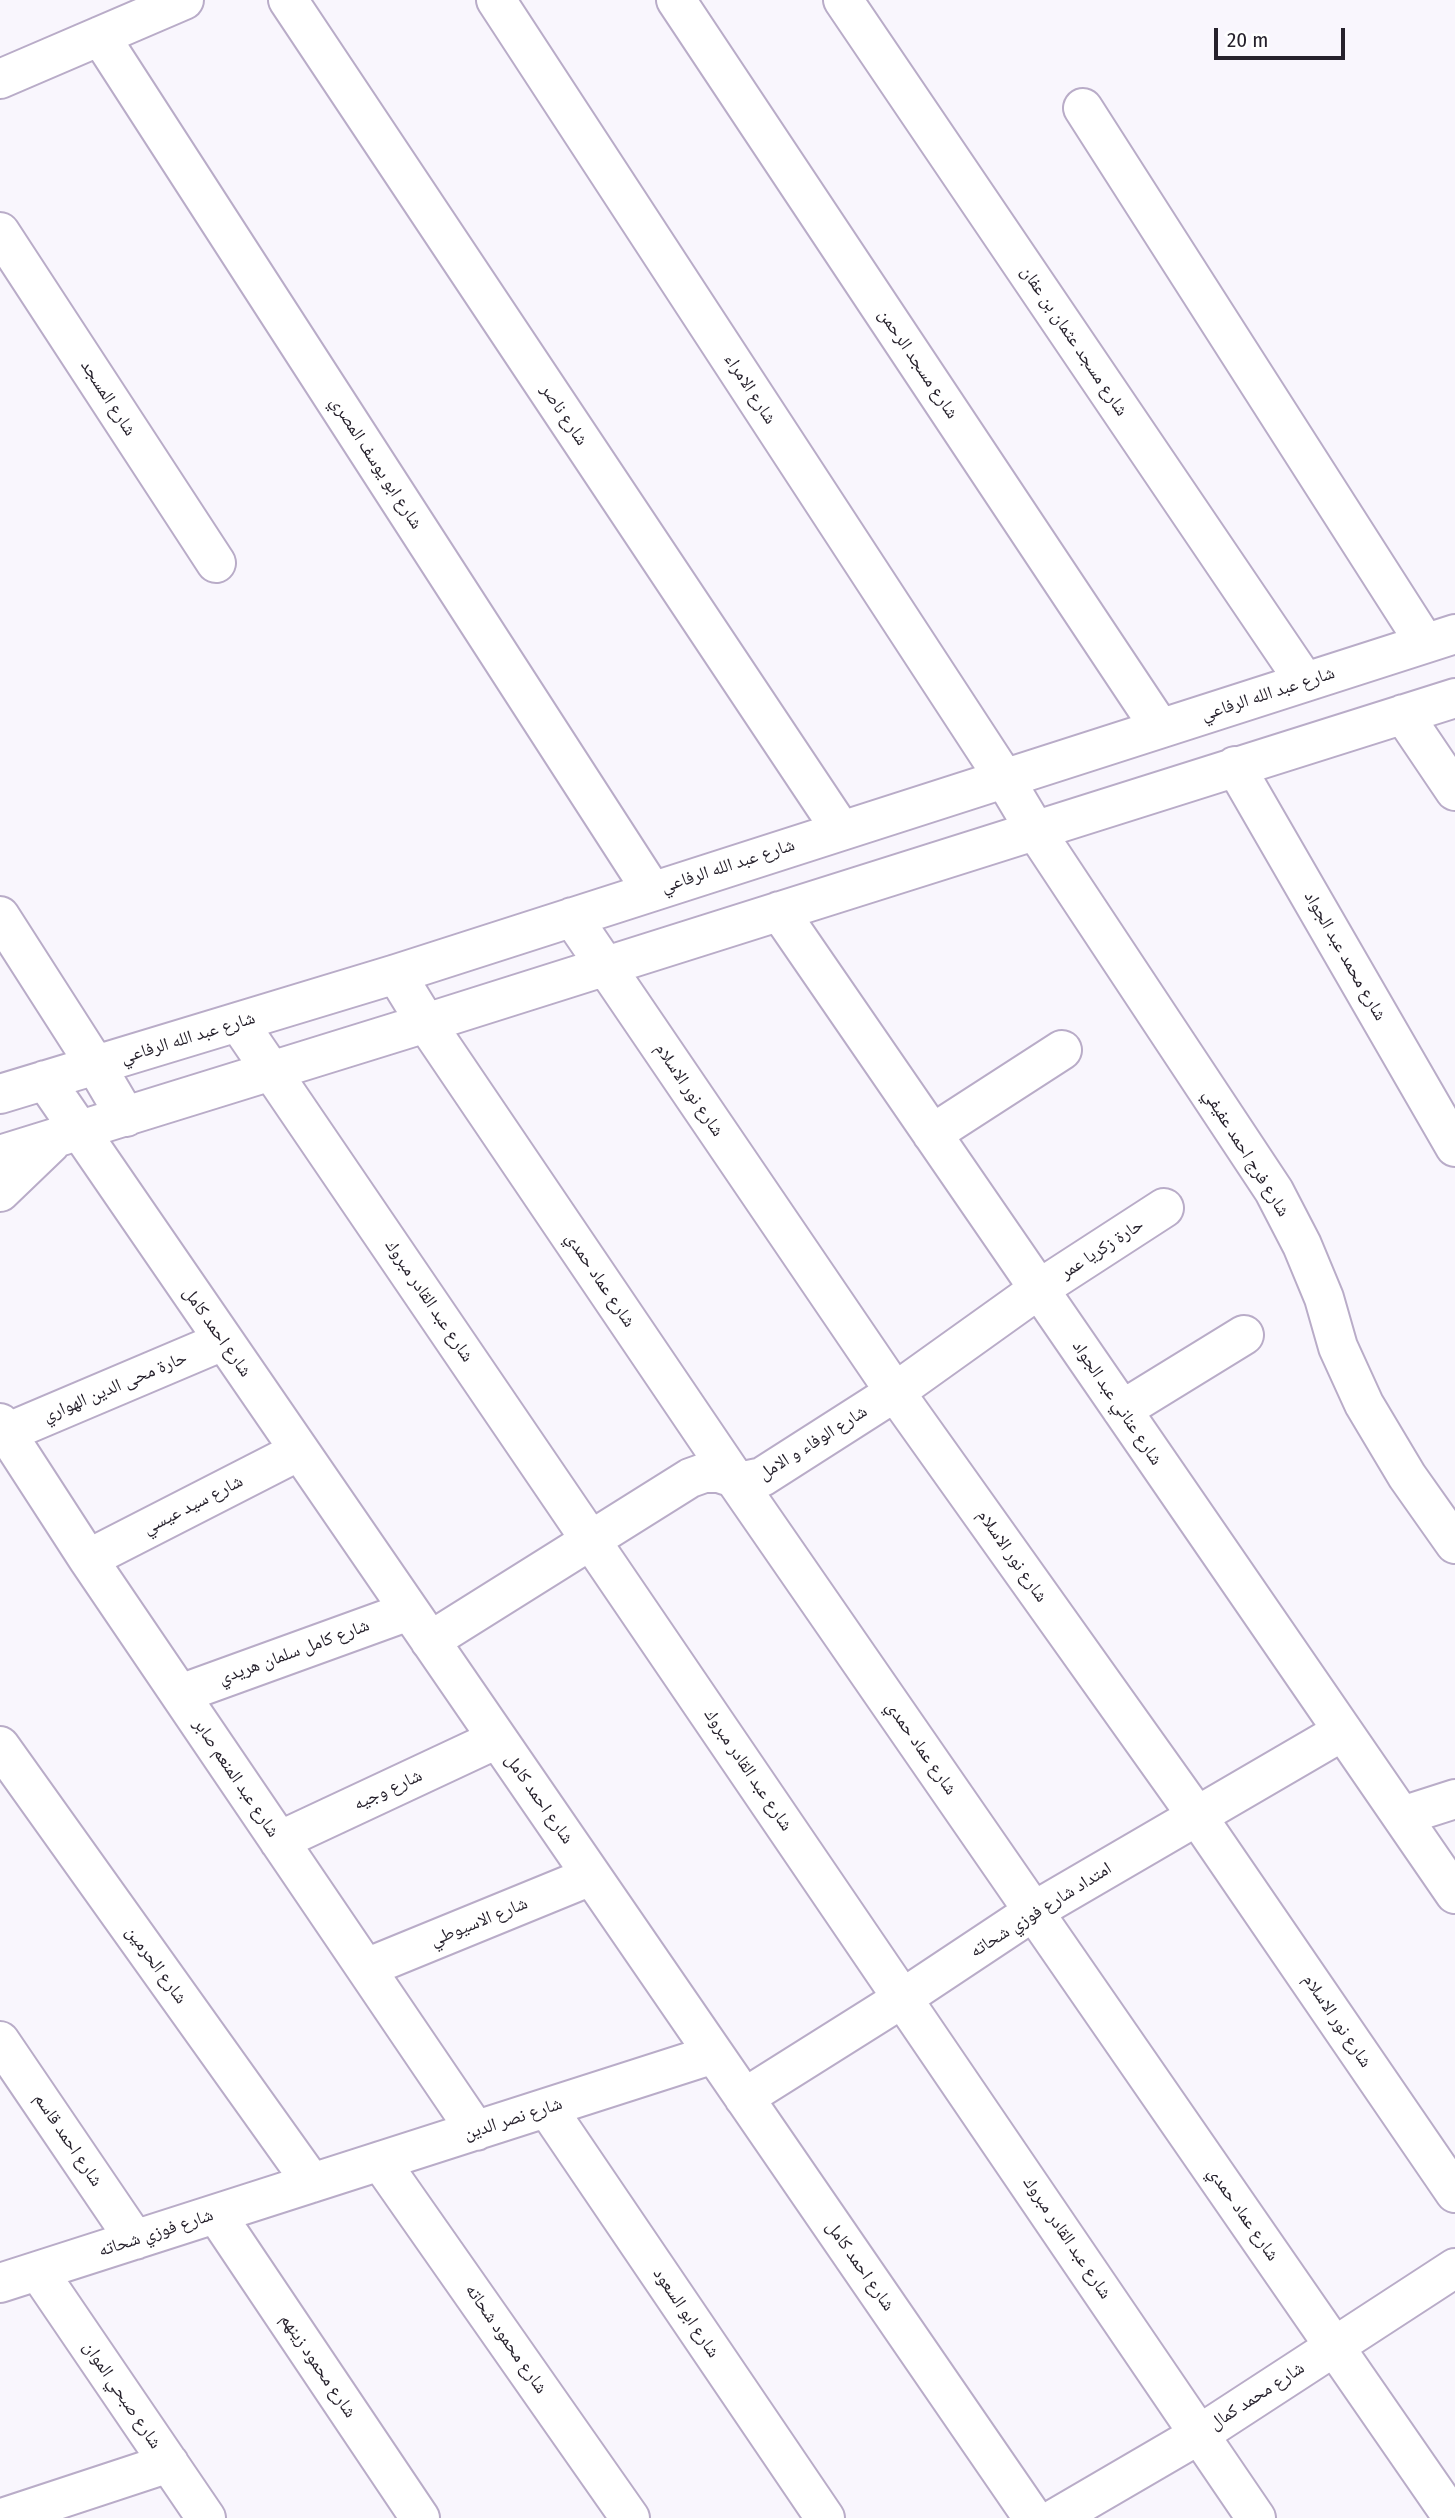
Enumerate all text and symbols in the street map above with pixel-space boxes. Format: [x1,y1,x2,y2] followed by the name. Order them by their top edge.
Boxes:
[1217,14,1348,58] scale bar
[1227,27,1268,53] text: 20 m
[1016,262,1132,420] street label: شارع مسجد عثمان بن عفان
[873,305,963,423] street label: شارع مسجد الرحمن
[719,350,781,428] street label: شارع الامراء
[75,356,141,440] street label: شارع المسجد
[536,380,592,450] street label: شارع ناصر
[325,393,427,533] street label: شارع ابو يوسف المصري
[1198,662,1338,726] street label: شارع عبد الله الرفاعي
[658,834,798,898] street label: شارع عبد الله الرفاعي
[1299,887,1391,1025] street label: شارع محمد عبد الجواد
[118,1007,258,1069] street label: شارع عبد الله الرفاعي
[650,1039,728,1141] street label: شارع نور الاسلام
[1198,1085,1294,1221] street label: شارع فرج احمد عفيفي
[1056,1214,1148,1284] street label: حارة زكريا عمر
[560,1228,640,1332] street label: شارع عماد حمدي
[380,1236,478,1366] street label: شارع عبد القادر مبروك
[178,1283,256,1381] street label: شارع احمد كامل
[1067,1336,1167,1470] street label: شارع عناني عبد الجواد
[40,1347,190,1427] street label: حارة محى الدين الهواري
[755,1401,871,1485] street label: شارع الوفاء و الامل
[139,1471,247,1539] street label: شارع سيد عيسي
[972,1505,1052,1607] street label: شارع نور الاسلام
[216,1615,372,1689] street label: شارع كامل سلمان هريدي
[881,1697,961,1799] street label: شارع عماد حمدي
[699,1705,797,1835] street label: شارع عبد القادر مبروك
[188,1715,284,1841] street label: شارع عبد المنعم صابر
[500,1750,578,1848] street label: شارع احمد كامل
[350,1765,426,1815] street label: شارع وجيه
[966,1858,1116,1962] street label: امتداد شارع فوزي شحاته
[427,1893,531,1951] street label: شارع الاسيوطي
[121,1922,191,2008] street label: شارع الحرمين
[1298,1970,1376,2072] street label: شارع نور الاسلام
[29,2089,107,2191] street label: شارع احمد قاسم
[461,2093,565,2145] street label: شارع نصر الدين
[1203,2163,1283,2265] street label: شارع عماد حمدي
[1018,2173,1116,2303] street label: شارع عبد القادر مبروك
[96,2204,216,2262] street label: شارع فوزي شحاته
[821,2217,899,2315] street label: شارع احمد كامل
[648,2264,724,2362] street label: شارع ابو السعود
[460,2280,552,2398] street label: شارع محمود شحاته
[275,2310,361,2422] street label: شارع محمود زينهم
[78,2337,166,2453] street label: شارع صبحي الموان
[1205,2357,1309,2435] street label: شارع محمد كمال

